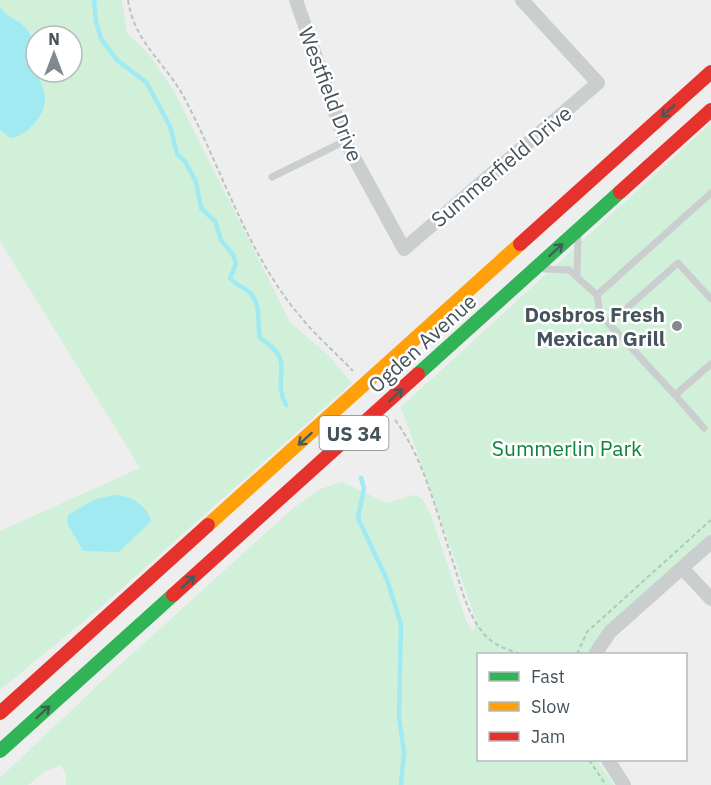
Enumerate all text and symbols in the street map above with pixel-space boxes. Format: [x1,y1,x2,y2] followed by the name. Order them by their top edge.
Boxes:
[292,23,370,165] street label: Westfield Drive
[24,24,84,84] north arrow
[48,29,60,49] text: N
[425,99,577,233] street label: Summerfield Drive
[660,104,675,118] one-way arrow
[548,243,563,257] one-way arrow
[362,287,482,399] street label: Ogden Avenue
[524,300,665,352] place label: Dosbros Fresh Mexican Grill
[670,319,684,333] marker: Dosbros Fresh Mexican Grill
[388,388,403,402] one-way arrow
[320,416,388,450] road number: US 34
[298,432,313,446] one-way arrow
[492,434,642,462] park label: Summerlin Park
[180,575,195,589] one-way arrow
[477,653,687,761] legend
[531,665,565,688] text: Fast
[531,695,570,718] text: Slow
[36,705,51,719] one-way arrow
[531,725,566,748] text: Jam

